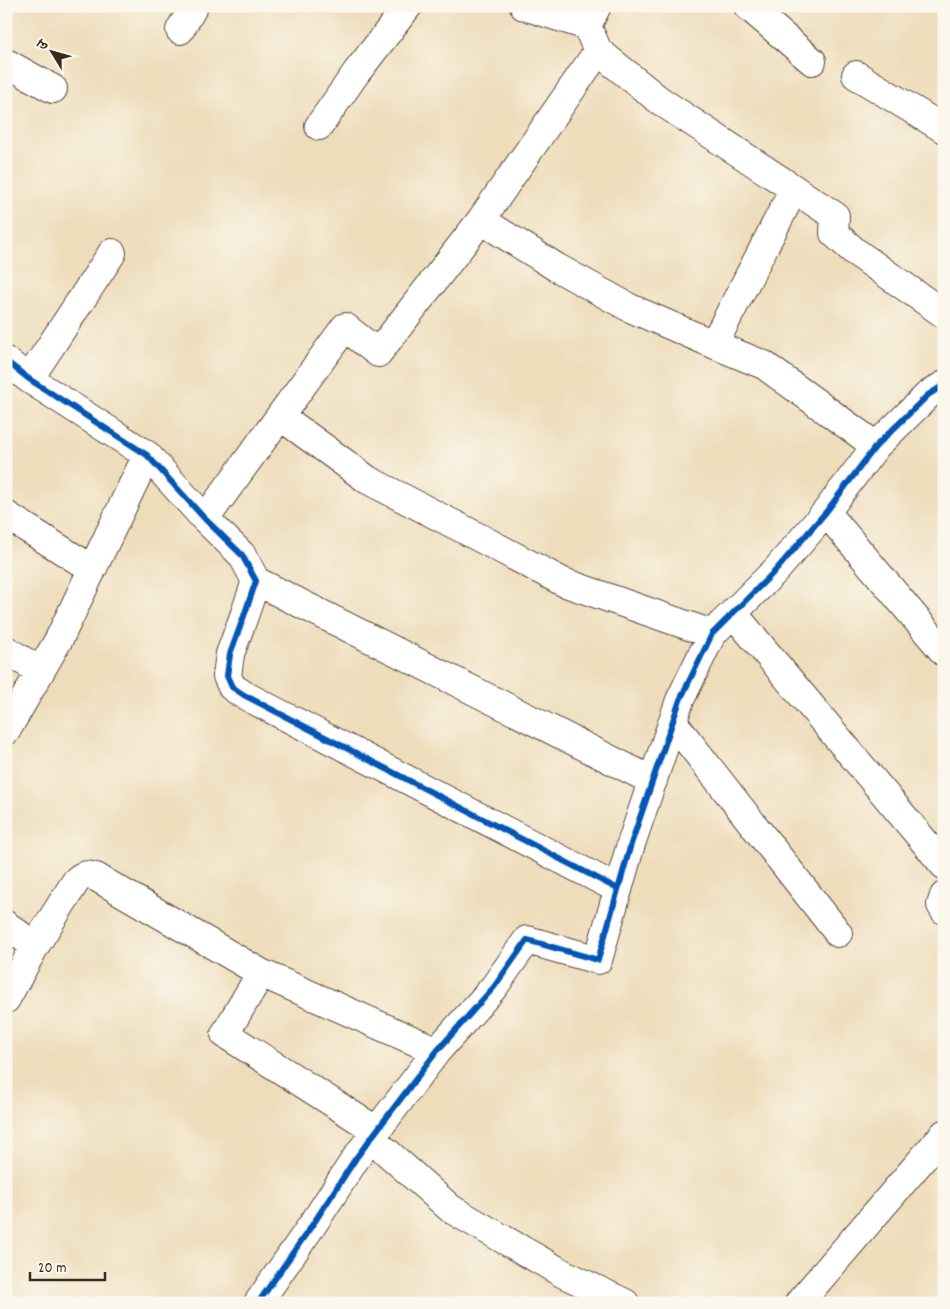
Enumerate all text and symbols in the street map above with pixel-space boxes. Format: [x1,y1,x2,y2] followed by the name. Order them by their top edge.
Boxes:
[28,28,78,78] north arrow
[32,35,54,55] text: उ
[30,1249,105,1281] scale bar
[38,1258,66,1280] text: 20 m

